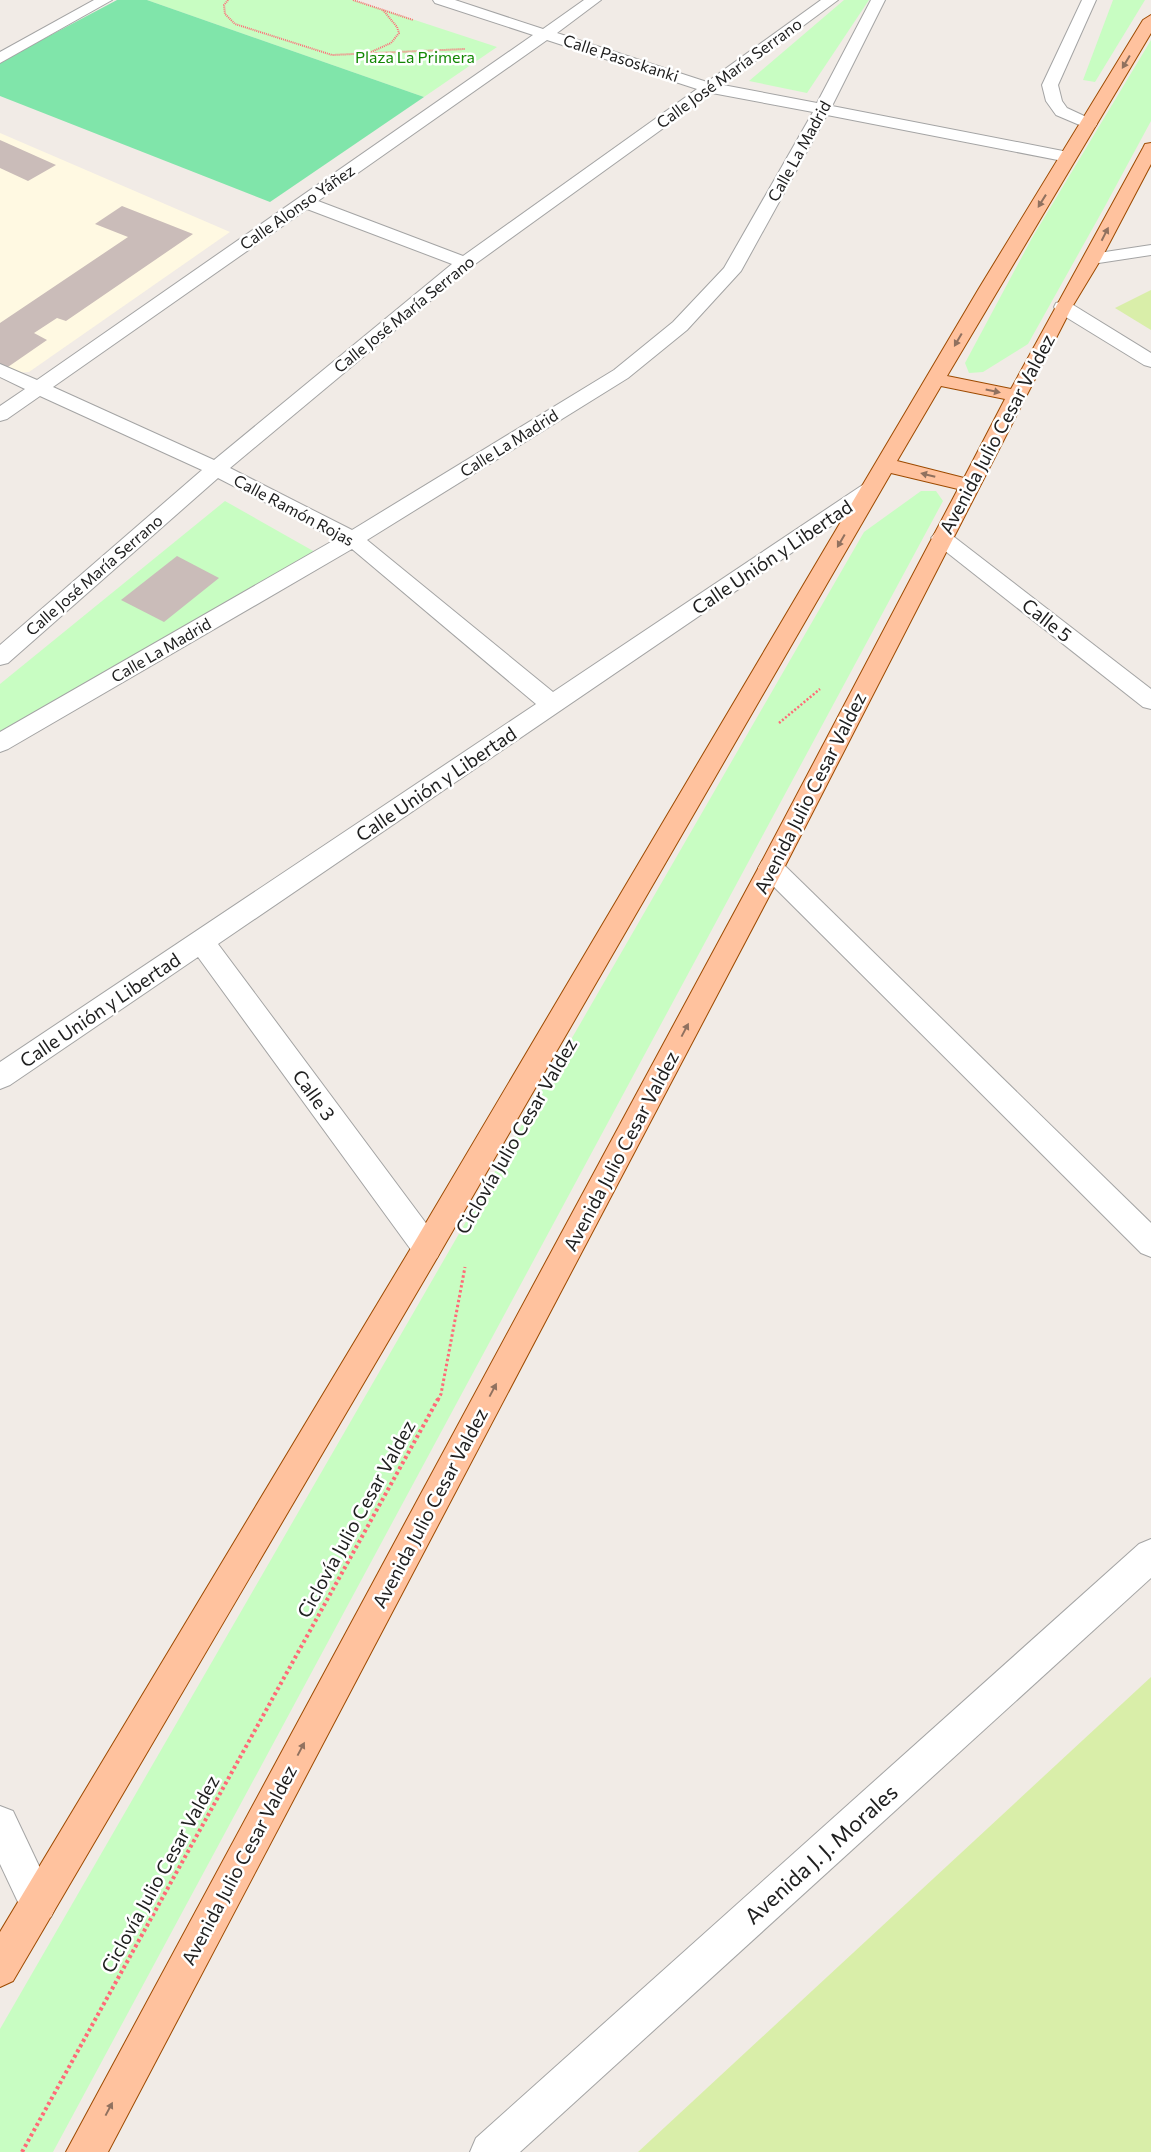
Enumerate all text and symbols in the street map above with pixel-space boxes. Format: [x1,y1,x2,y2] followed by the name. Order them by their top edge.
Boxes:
[652,14,805,132] street label: Calle José María Serrano
[561,30,681,85] street label: Calle Pasoskanki
[355,47,475,66] park label: Plaza La Primera
[1121,55,1130,68] one-way arrow
[763,97,834,204] street label: Calle La Madrid
[236,160,358,253] street label: Calle Alonso Yáñez
[1037,194,1046,207] one-way arrow
[1101,227,1109,241] one-way arrow
[330,251,478,376] street label: Calle José María Serrano
[934,330,1059,538] street label: Avenida Julio Cesar Valdez
[953,333,962,346] one-way arrow
[985,387,1000,395] one-way arrow
[456,405,561,480] street label: Calle La Madrid
[231,470,358,549] street label: Calle Ramón Rojas
[920,471,935,479] one-way arrow
[687,494,856,619] street label: Calle Unión y Libertad
[21,510,166,639] street label: Calle José María Serrano
[837,534,845,548] one-way arrow
[1018,593,1077,646] street label: Calle 5
[107,613,214,686] street label: Calle La Madrid
[749,688,870,897] street label: Avenida Julio Cesar Valdez
[351,721,520,846] street label: Calle Unión y Libertad
[15,947,184,1072] street label: Calle Unión y Libertad
[681,1023,689,1038] one-way arrow
[450,1034,581,1238] street label: Ciclovía Julio Cesar Valdez
[558,1047,683,1255] street label: Avenida Julio Cesar Valdez
[288,1065,340,1125] street label: Calle 3
[489,1383,497,1397] one-way arrow
[367,1404,492,1612] street label: Avenida Julio Cesar Valdez
[292,1416,420,1622] street label: Ciclovía Julio Cesar Valdez
[297,1742,305,1757] one-way arrow
[176,1761,301,1969] street label: Avenida Julio Cesar Valdez
[96,1771,224,1977] street label: Ciclovía Julio Cesar Valdez
[739,1778,903,1929] street label: Avenida J. J. Morales
[105,2102,114,2116] one-way arrow

